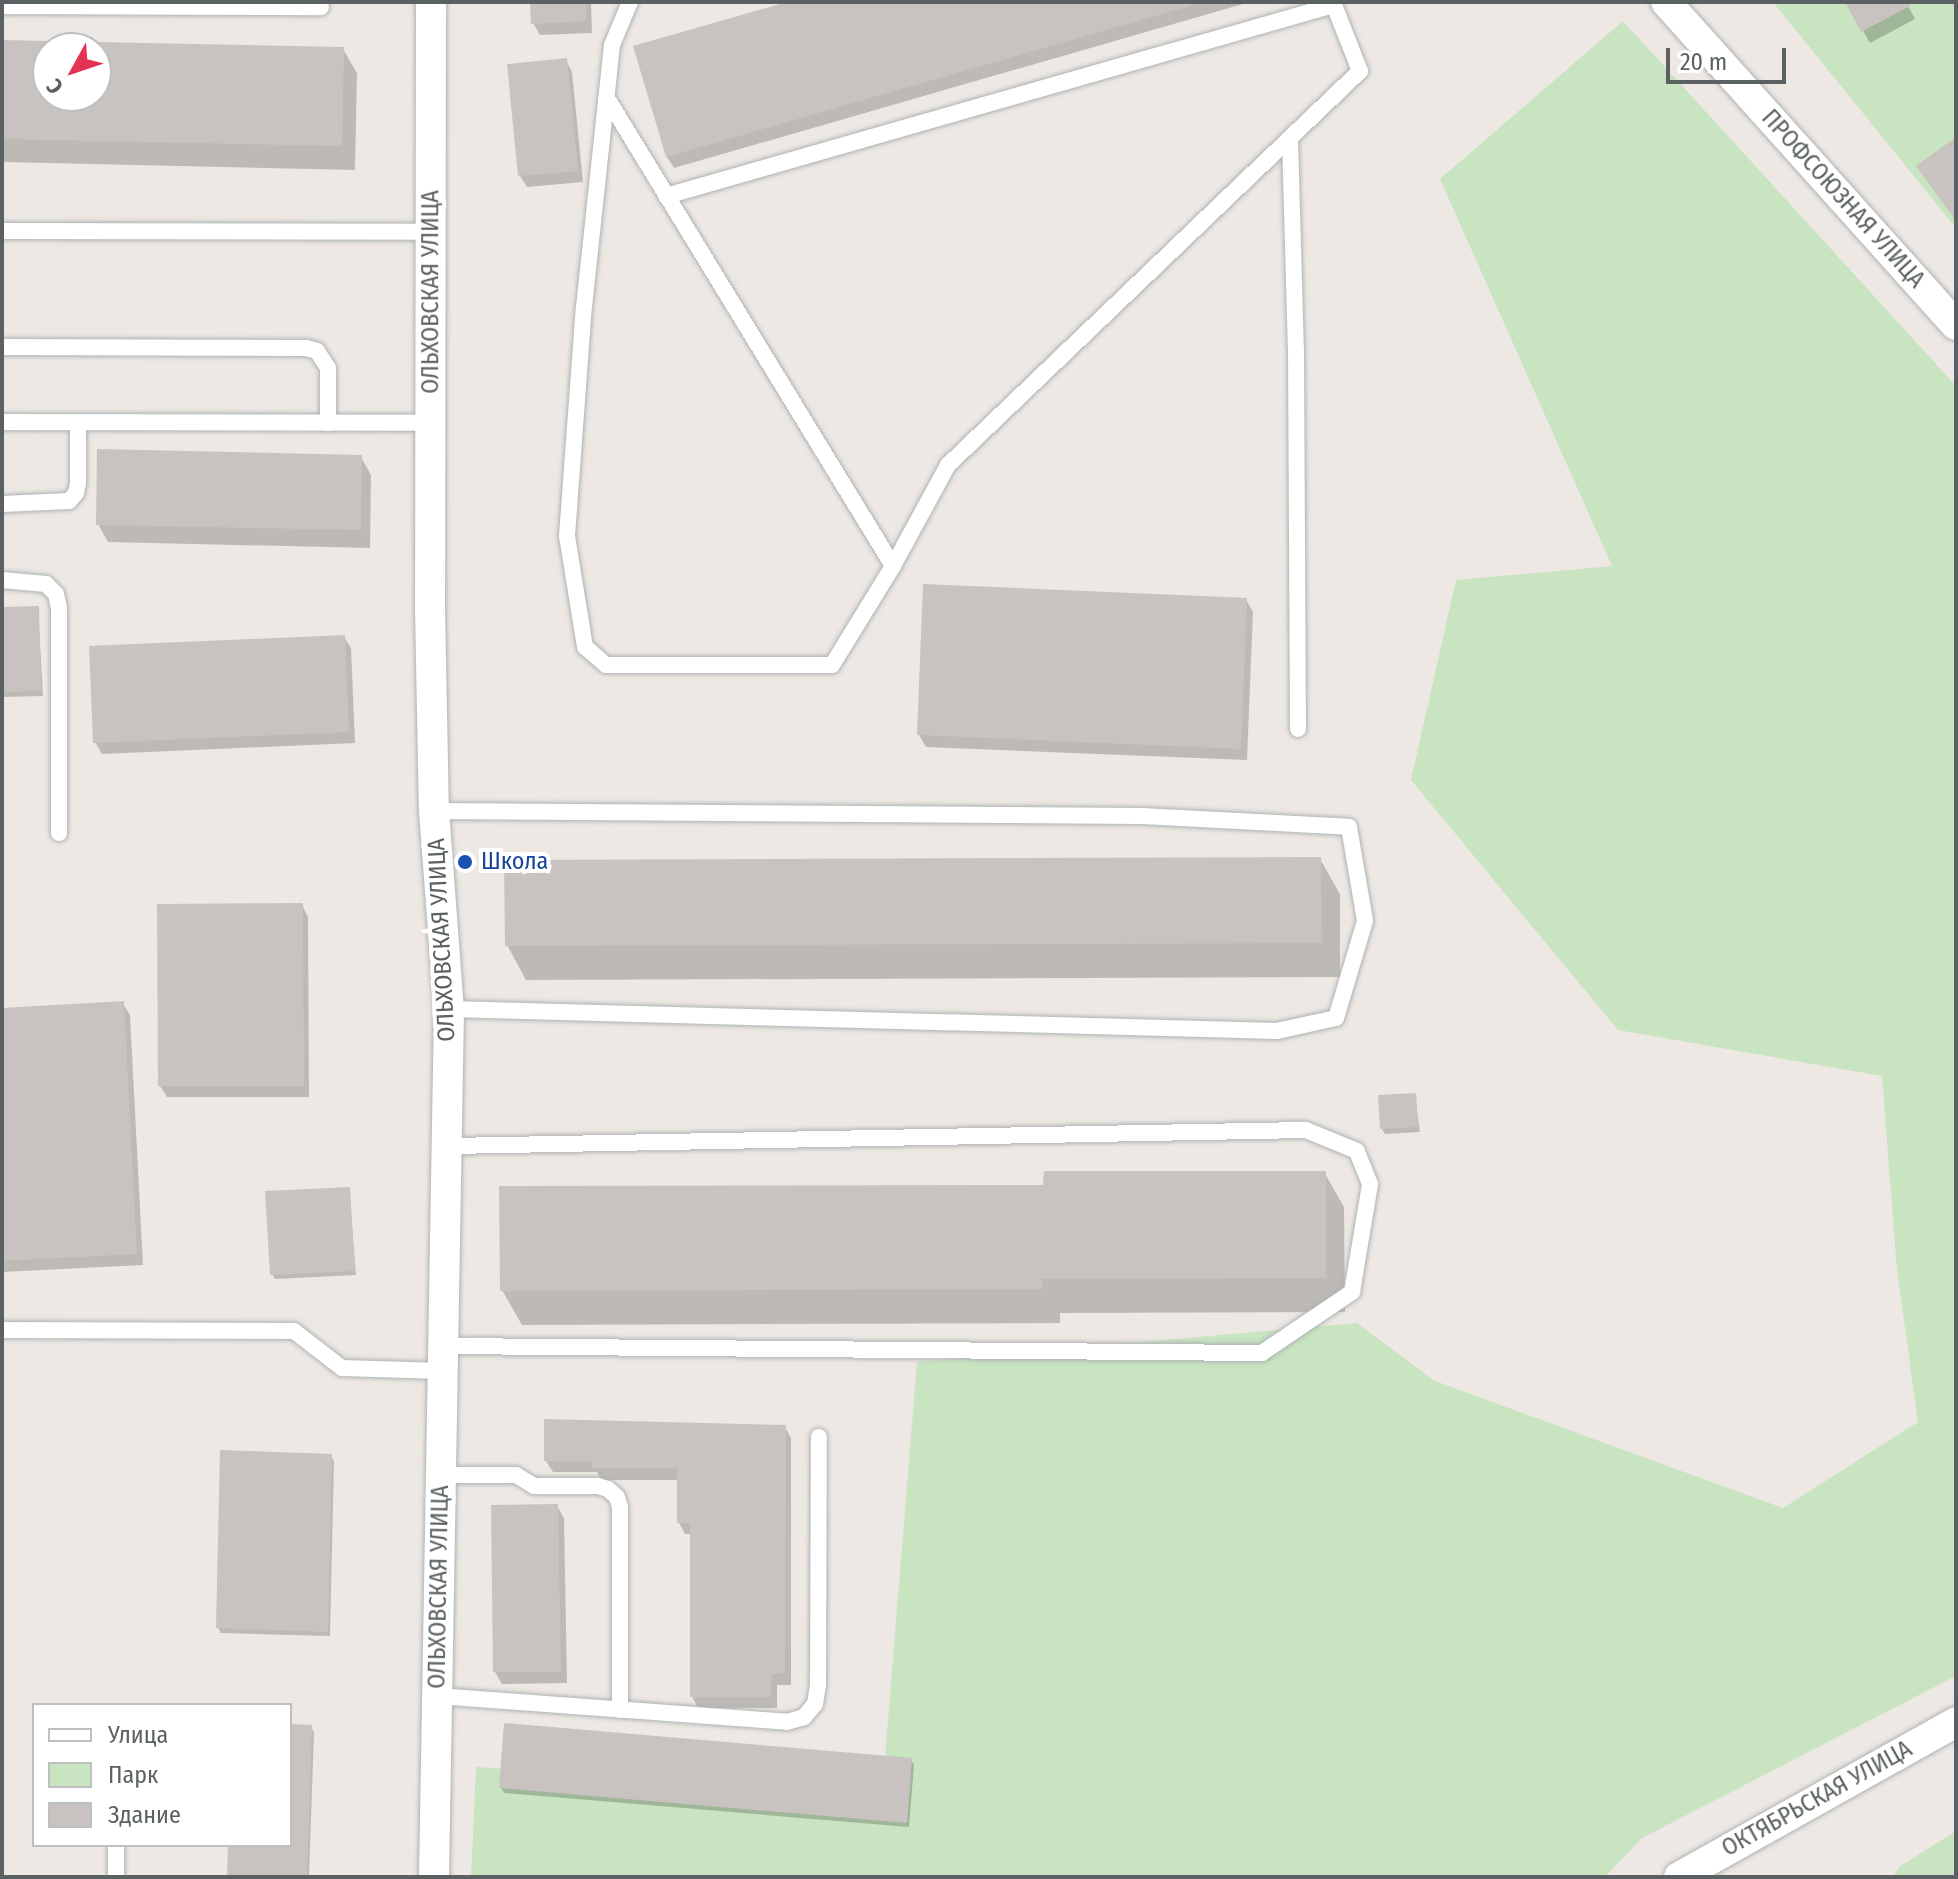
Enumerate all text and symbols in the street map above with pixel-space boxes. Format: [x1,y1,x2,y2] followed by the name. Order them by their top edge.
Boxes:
[32,32,112,112] north arrow
[1670,32,1790,82] scale bar
[1680,48,1727,76] text: 20 m
[41,73,69,100] text: С
[1755,104,1931,294] street label: ПРОФСОЮЗНАЯ УЛИЦА
[417,190,445,394] street label: ОЛЬХОВСКАЯ УЛИЦА
[422,838,462,1042] street label: ОЛЬХОВСКАЯ УЛИЦА
[481,848,548,876] place label: Школа
[456,853,474,871] marker: Школа
[423,1485,455,1689] street label: ОЛЬХОВСКАЯ УЛИЦА
[32,1703,292,1847] legend
[108,1721,168,1749] text: Улица
[1717,1735,1917,1863] street label: ОКТЯБРЬСКАЯ УЛИЦА
[108,1761,158,1789] text: Парк
[108,1801,181,1829] text: Здание

